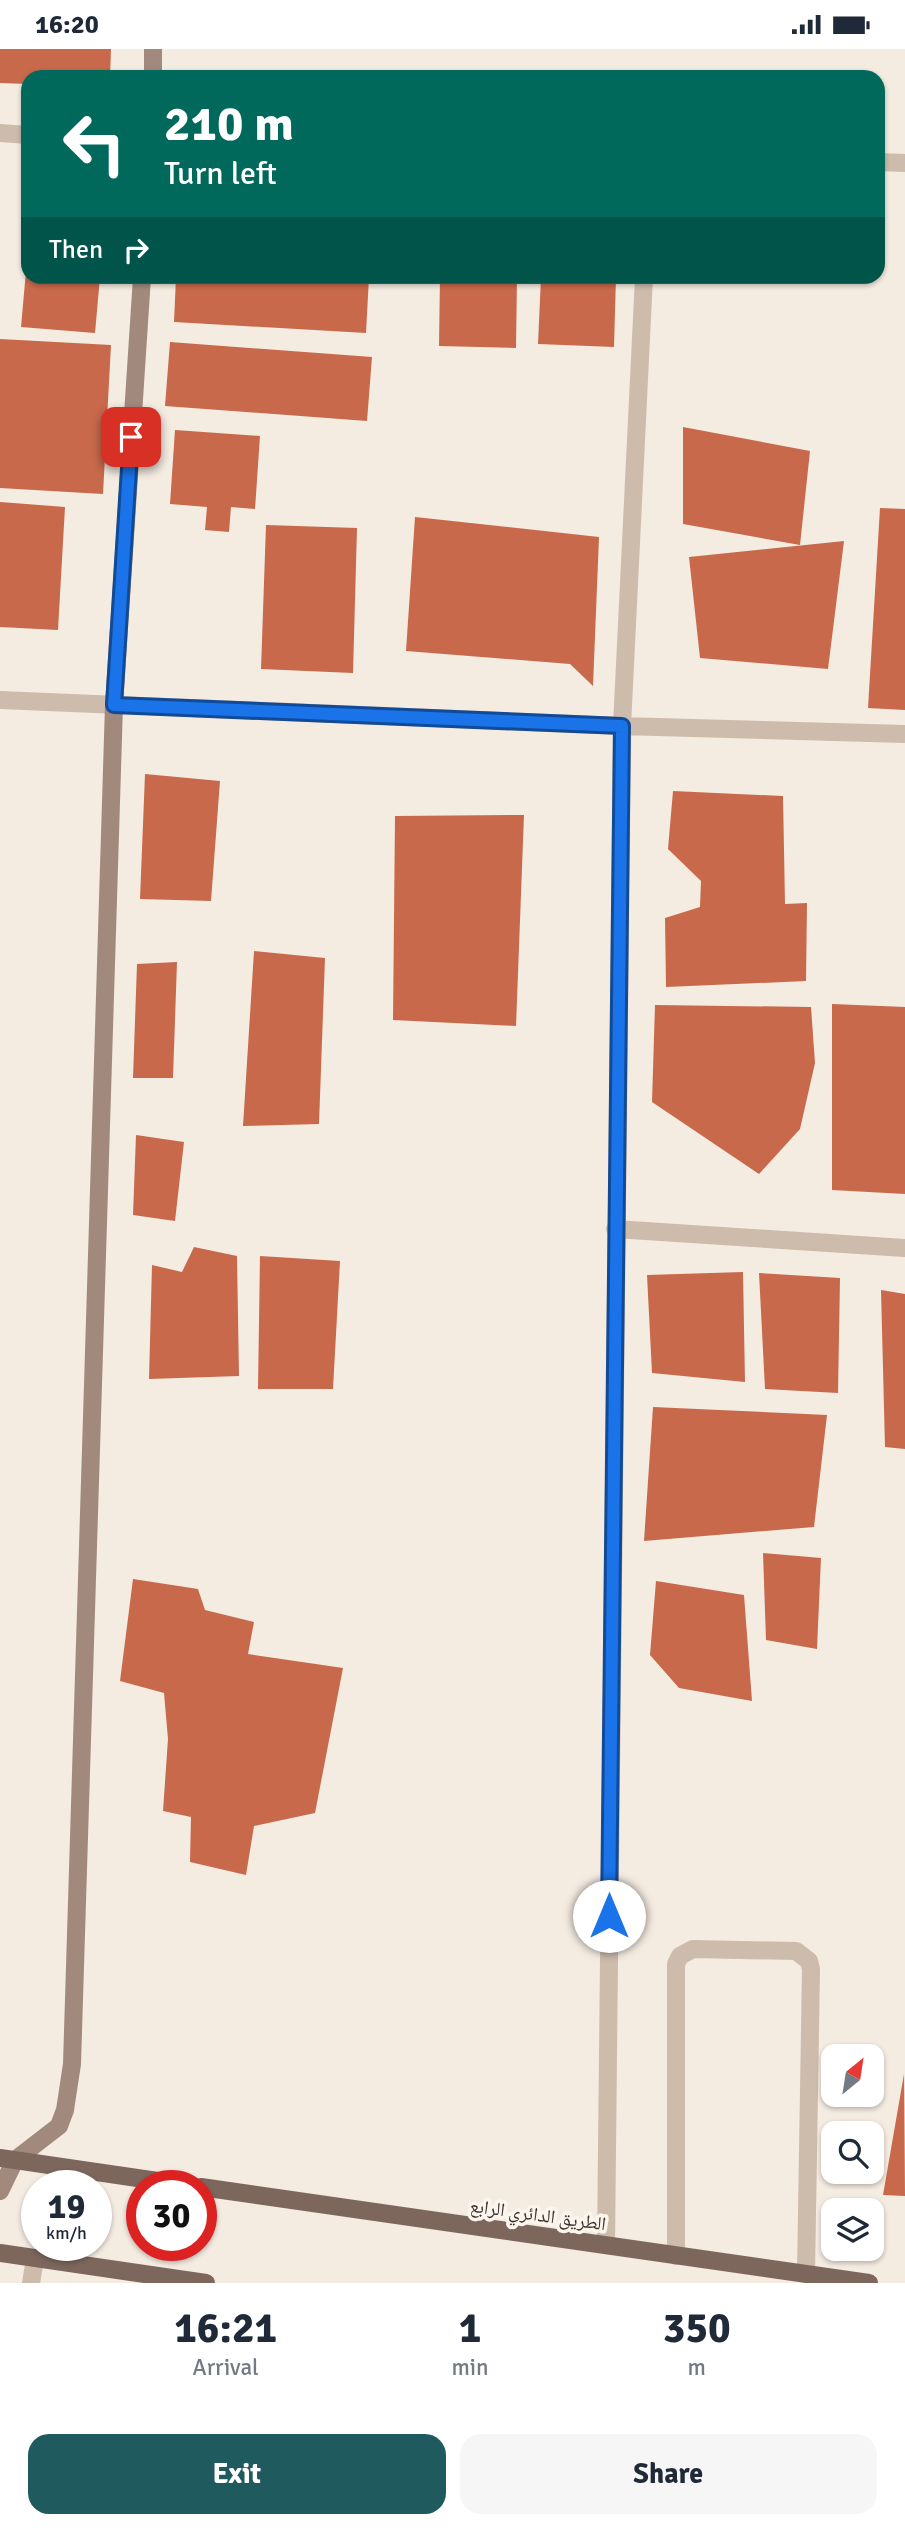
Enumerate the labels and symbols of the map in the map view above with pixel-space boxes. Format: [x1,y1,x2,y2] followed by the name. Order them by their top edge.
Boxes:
[101,407,161,467] pin
[572,1879,646,1953] position arrow
[821,2044,884,2107] north arrow
[126,2170,217,2261] speed limit sign: 30
[468,2194,607,2239] street label: الطريق الدائري الرابع

